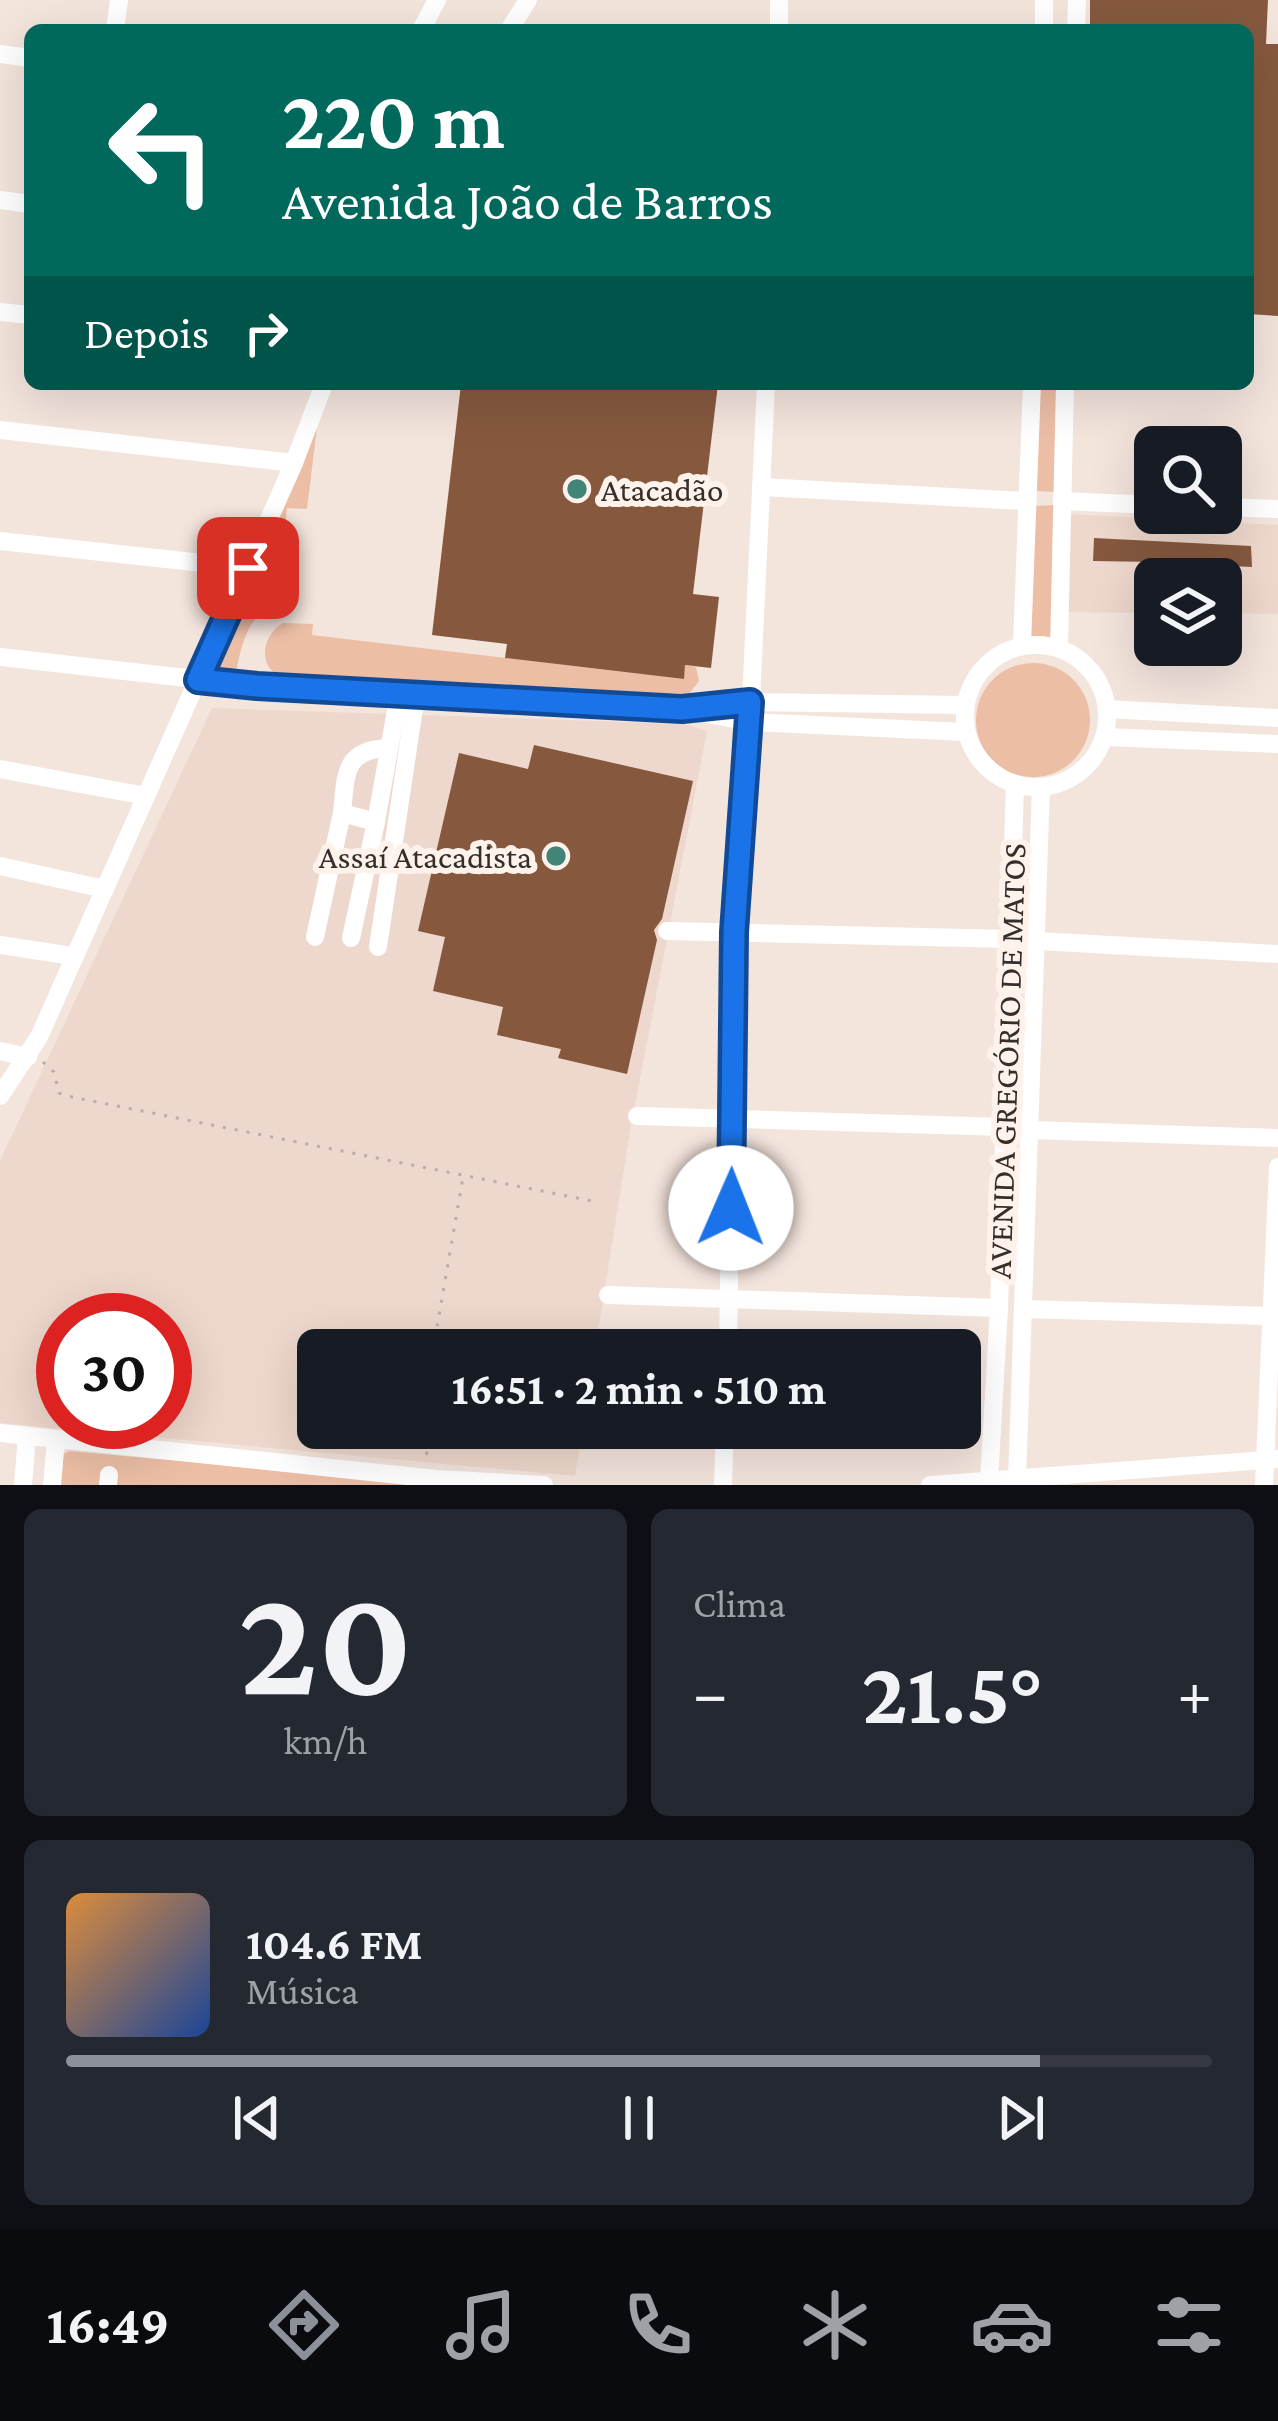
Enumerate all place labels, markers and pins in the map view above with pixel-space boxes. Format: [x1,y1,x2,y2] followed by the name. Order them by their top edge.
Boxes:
[601,471,723,508] place label: Atacadão
[564,476,590,502] marker: Atacadão
[197,517,299,619] pin
[319,838,532,875] place label: Assaí Atacadista
[543,843,569,869] marker: Assaí Atacadista

